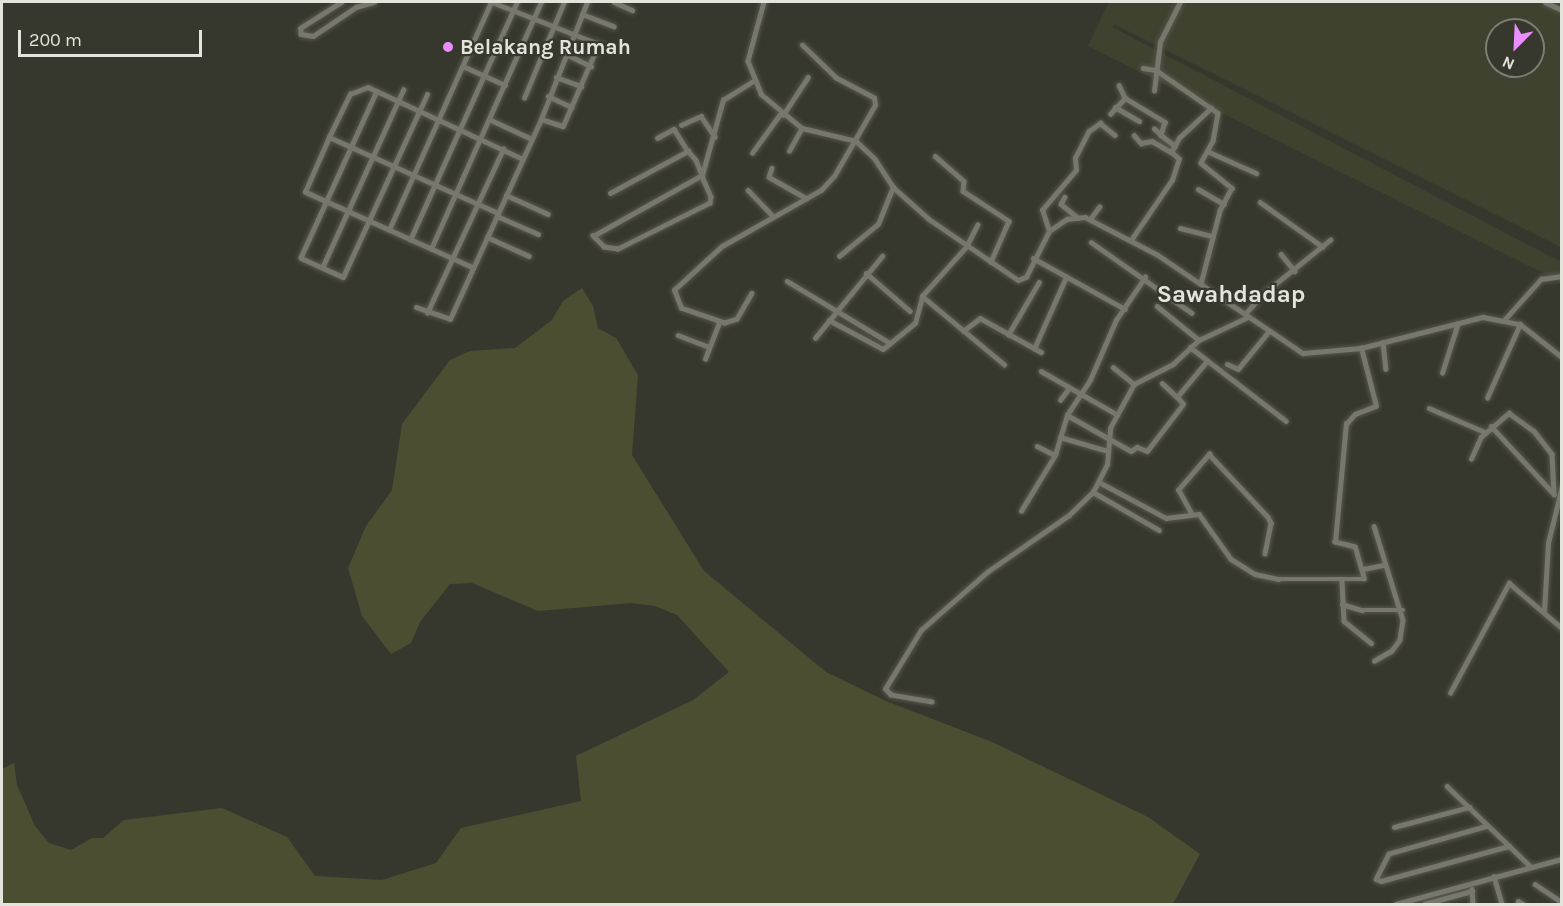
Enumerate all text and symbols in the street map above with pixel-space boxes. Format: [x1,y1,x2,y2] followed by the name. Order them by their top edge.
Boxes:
[21,18,206,56] scale bar
[1485,18,1545,78] north arrow
[29,29,82,51] text: 200 m
[460,34,631,60] place label: Belakang Rumah
[441,40,455,54] marker: Belakang Rumah
[1499,52,1517,74] text: N
[1157,281,1305,309] district label: Sawahdadap

